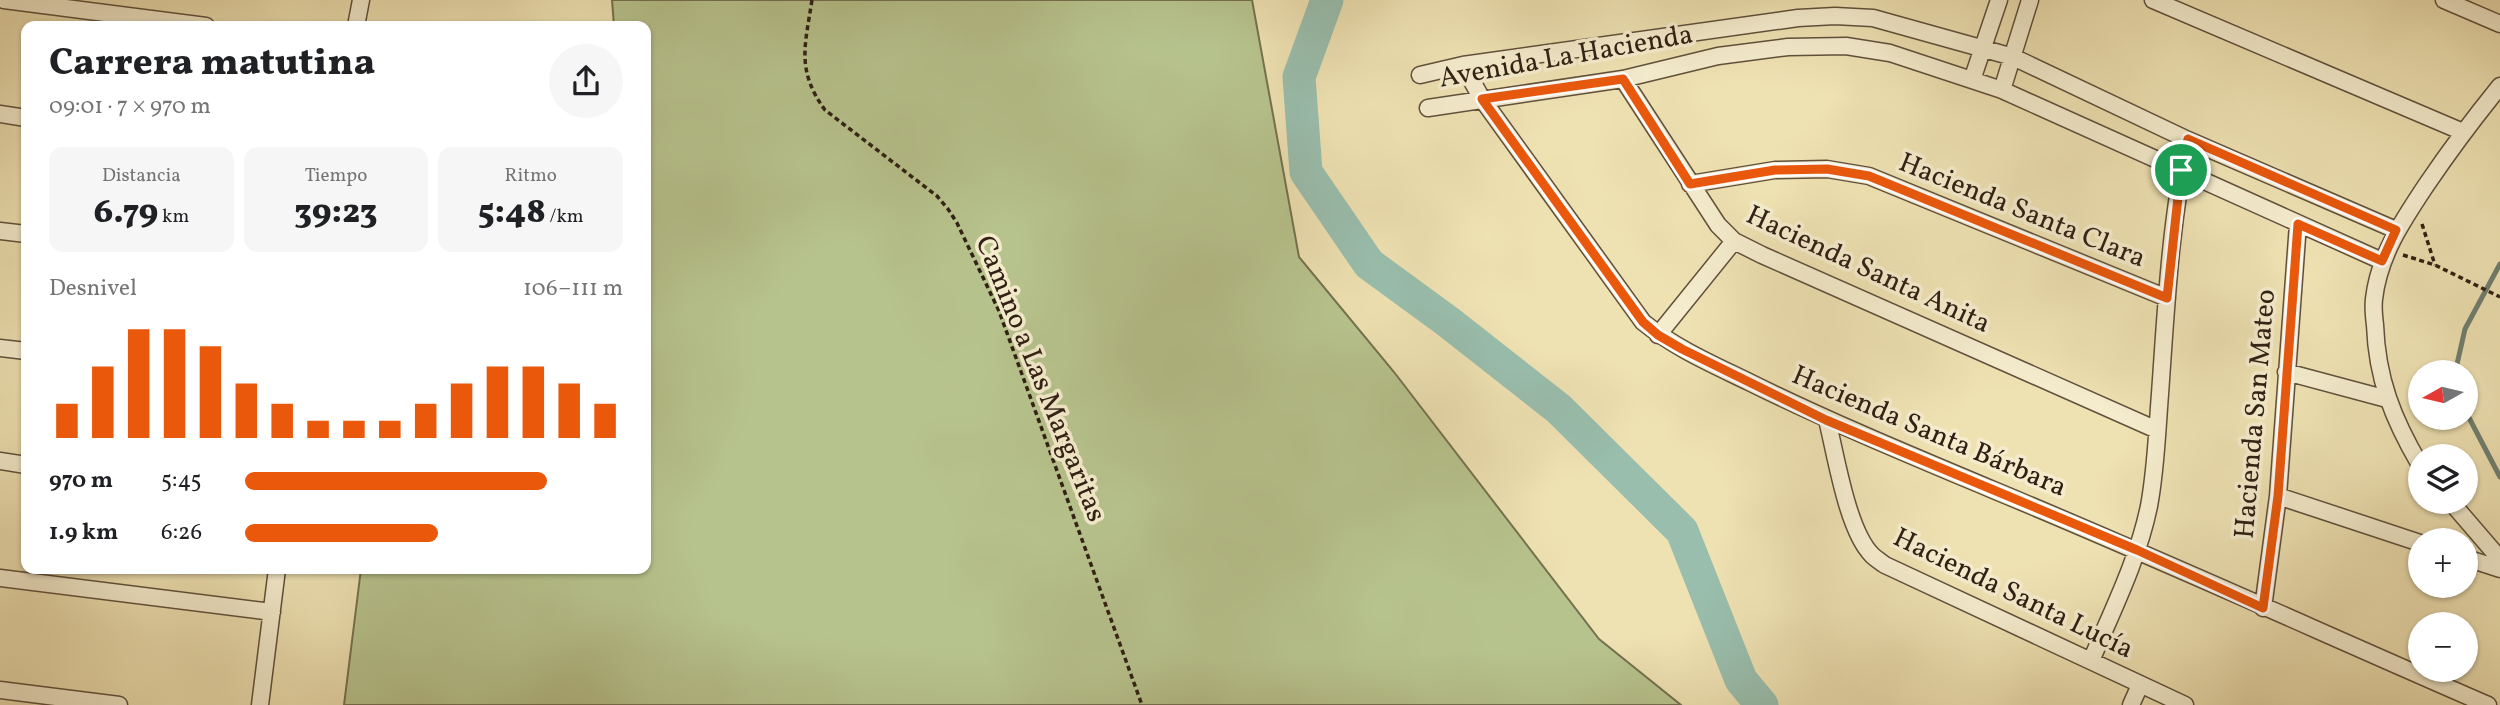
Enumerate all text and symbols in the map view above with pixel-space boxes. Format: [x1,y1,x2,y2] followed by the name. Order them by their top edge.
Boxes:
[1436,15,1696,99] street label: Avenida La Hacienda
[49,38,375,91] text: Carrera matutina
[549,44,623,118] button: share
[49,91,211,123] text: 09:01 · 7 × 970 m
[2151,140,2211,200] pin
[1893,144,2151,278] street label: Hacienda Santa Clara
[2162,151,2200,189] icon: arrive
[102,163,181,189] text: Distancia
[305,163,367,189] text: Tiempo
[505,163,557,189] text: Ritmo
[93,189,158,237] text: 6.79
[294,189,378,237] text: 39:23
[478,189,546,237] text: 5:48
[1739,196,1997,344] street label: Hacienda Santa Anita
[158,204,189,230] text: km
[546,204,584,230] text: /km
[965,230,1115,528] street label: Camino a Las Margaritas
[49,273,137,305] text: Desnivel
[523,273,623,305] text: 106–111 m
[2226,288,2286,540] street label: Hacienda San Mateo
[1786,356,2072,508] street label: Hacienda Santa Bárbara
[2408,360,2478,430] north arrow
[2408,360,2478,682] map controls
[2408,444,2478,514] button: layers
[49,465,113,497] text: 970 m
[161,465,202,497] text: 5:45
[49,517,118,549] text: 1.9 km
[161,517,202,549] text: 6:26
[1886,519,2140,669] street label: Hacienda Santa Lucía
[2408,528,2478,598] button: +
[2408,612,2478,682] button: −

